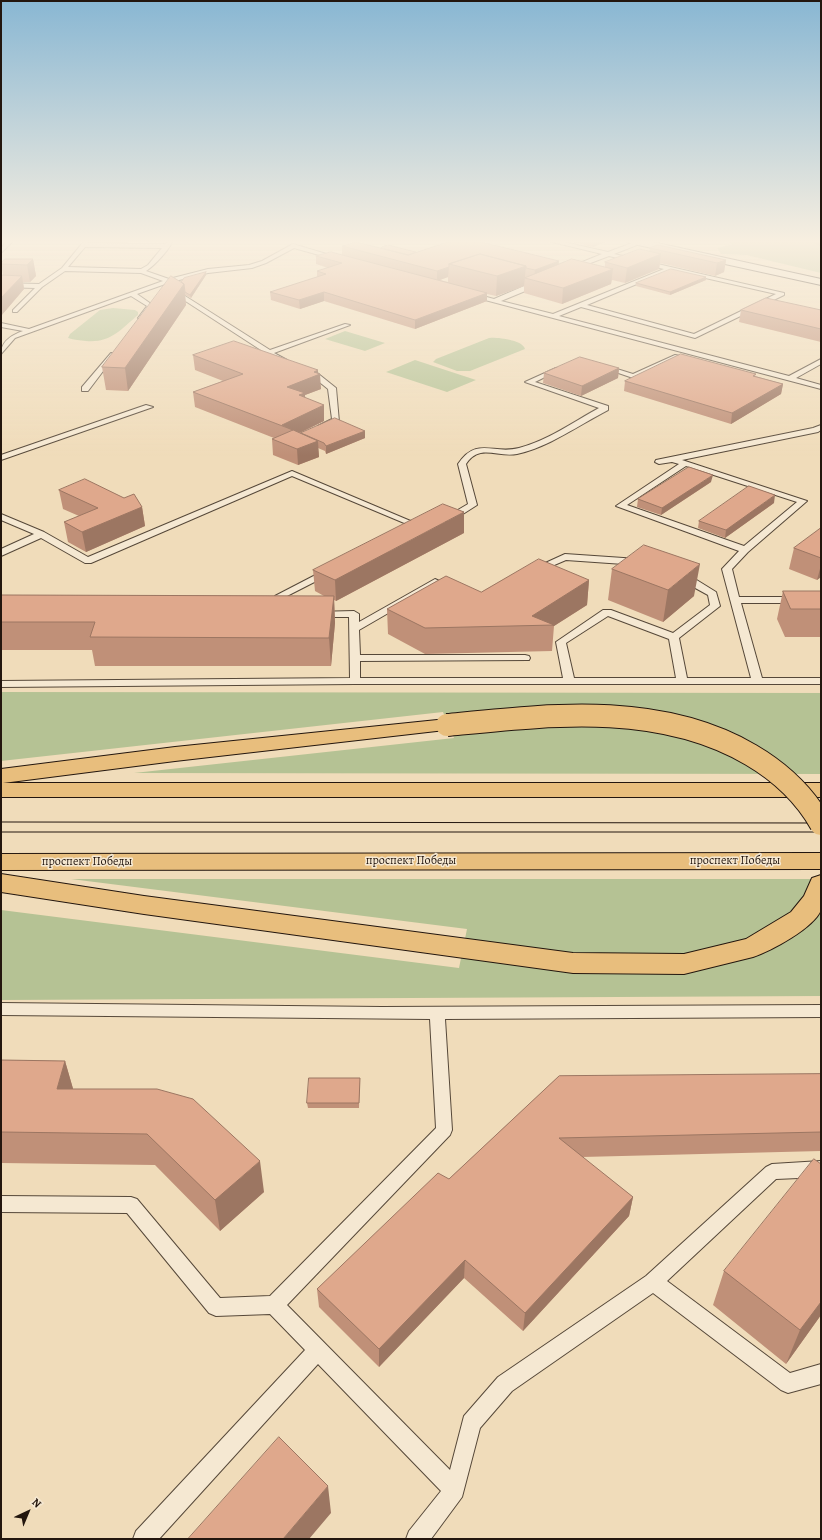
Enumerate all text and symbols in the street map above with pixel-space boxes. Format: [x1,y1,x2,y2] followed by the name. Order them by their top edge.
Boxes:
[366,854,456,868] street label: проспект Победы
[690,854,780,868] street label: проспект Победы
[42,855,132,869] street label: проспект Победы
[8,1492,48,1532] north arrow
[29,1495,45,1511] text: N

